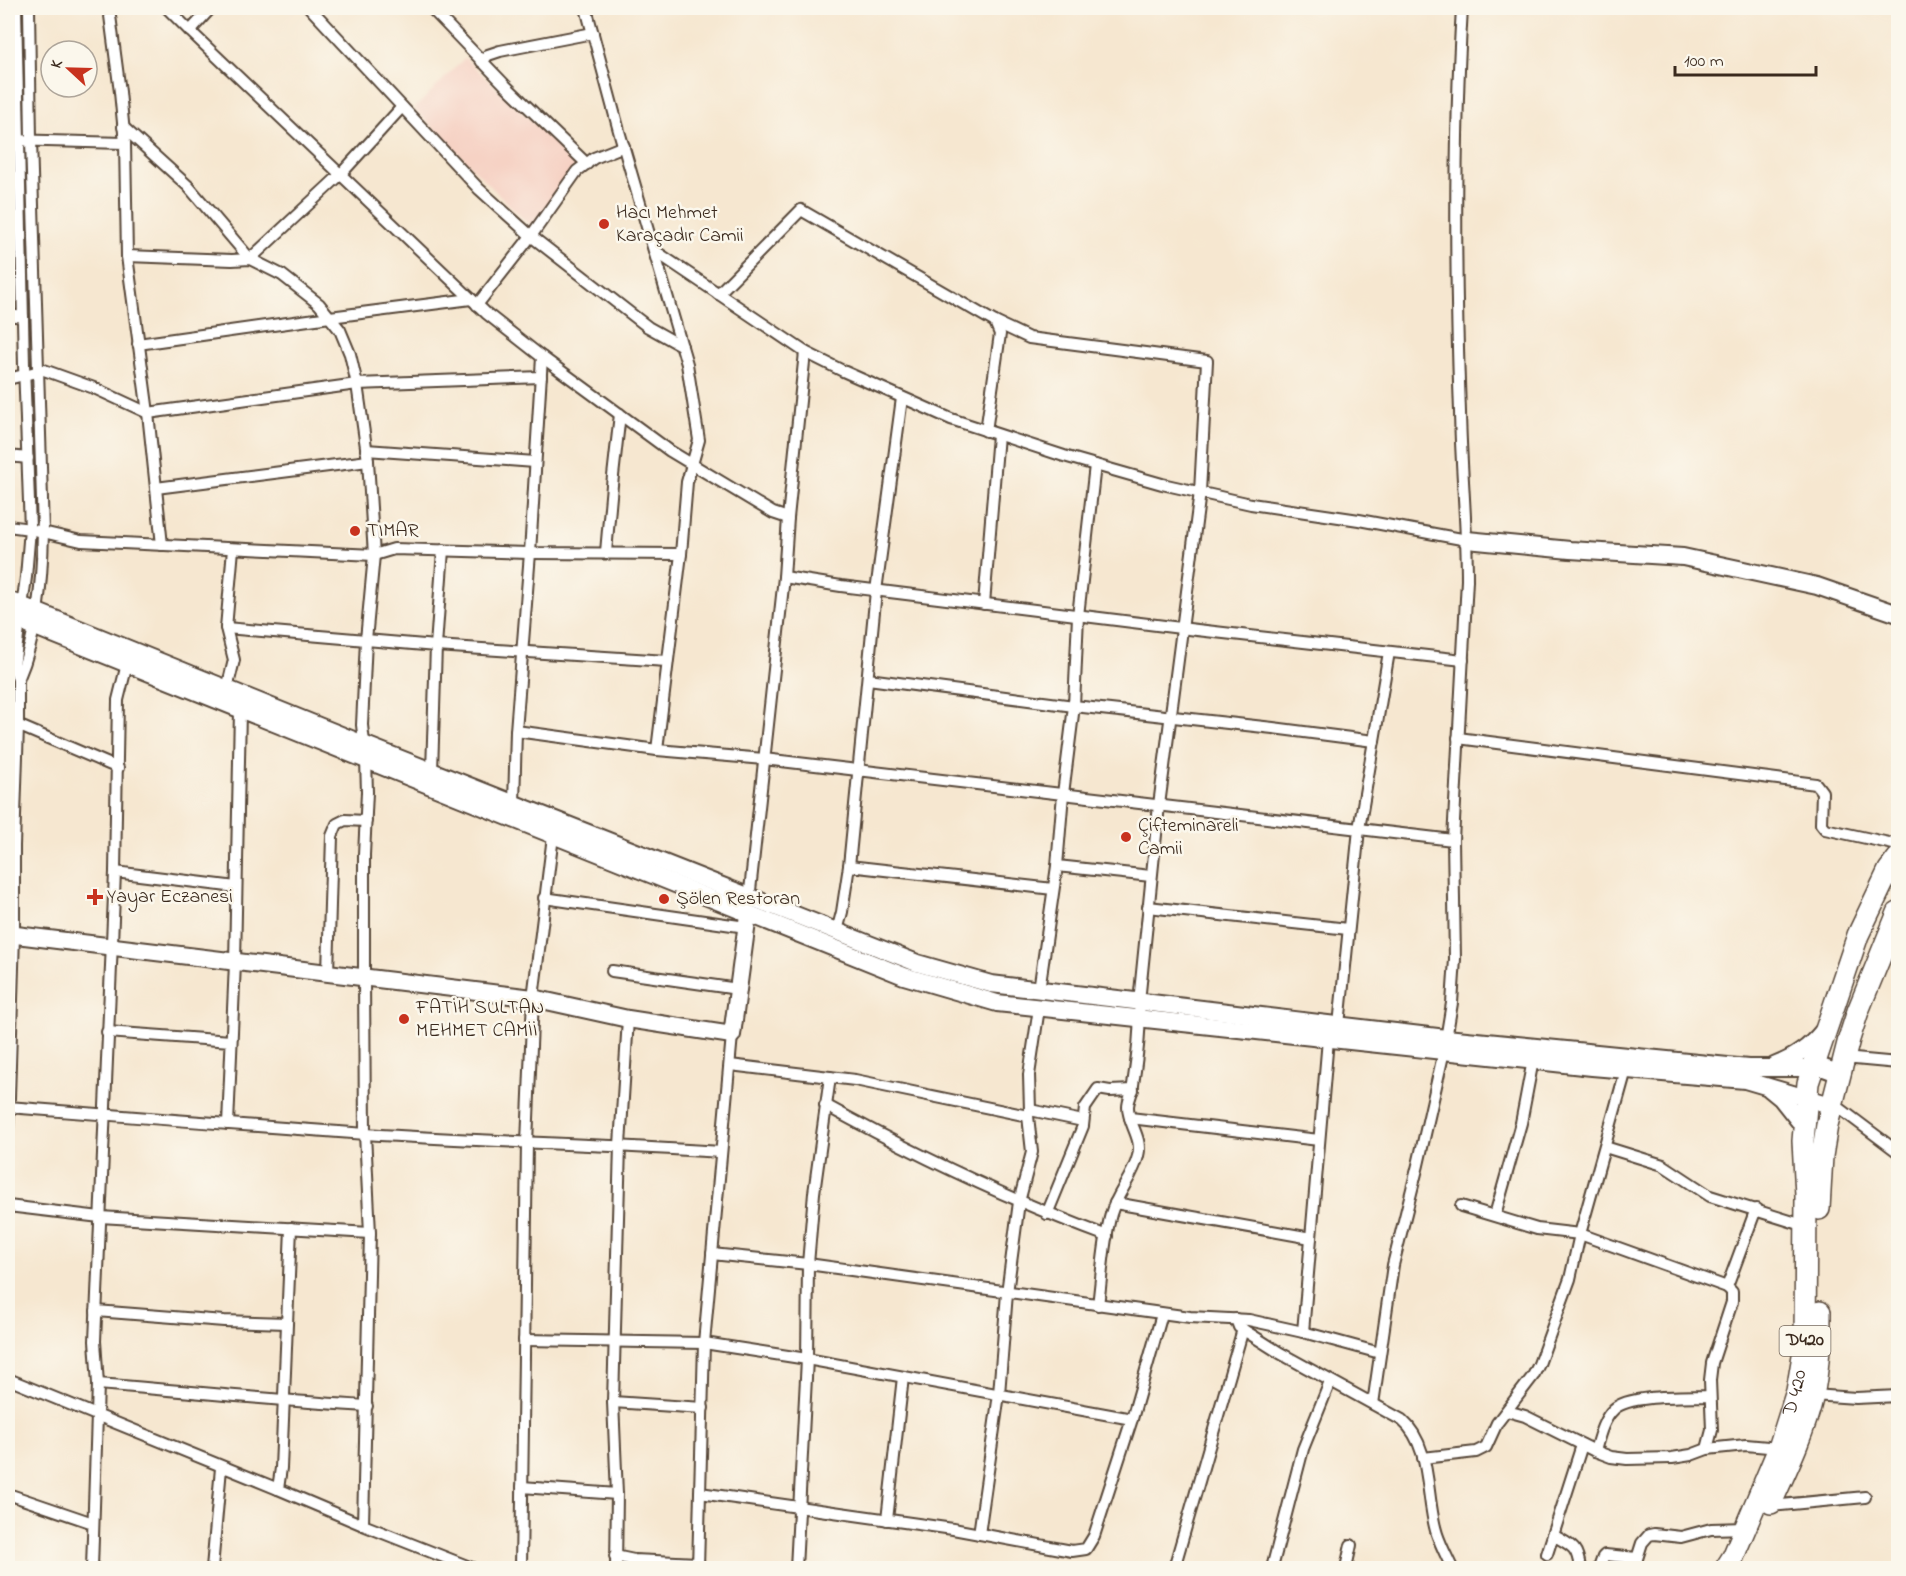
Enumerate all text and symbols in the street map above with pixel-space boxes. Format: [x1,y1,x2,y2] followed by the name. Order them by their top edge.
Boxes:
[39,39,99,99] north arrow
[1675,39,1816,77] scale bar
[1684,49,1724,75] text: 100 m
[44,55,70,72] text: K
[616,199,744,251] place label: Hacı Mehmet Karaçadır Camii
[597,217,611,231] marker: Hacı Mehmet Karaçadır Camii
[367,517,420,546] place label: TIMAR
[348,524,362,538] marker: TIMAR
[1138,812,1239,864] place label: Çifteminareli Camii
[1119,830,1133,844] marker: Çifteminareli Camii
[107,883,233,912] place label: Yayar Eczanesi
[676,885,800,914] place label: Şölen Restoran
[88,890,102,904] marker: Yayar Eczanesi
[657,892,671,906] marker: Şölen Restoran
[415,994,544,1046] place label: FATİH SULTAN MEHMET CAMİİ
[397,1012,411,1026] marker: FATİH SULTAN MEHMET CAMİİ
[1780,1326,1830,1356] road number: D420
[1775,1367,1815,1421] street label: D 420

